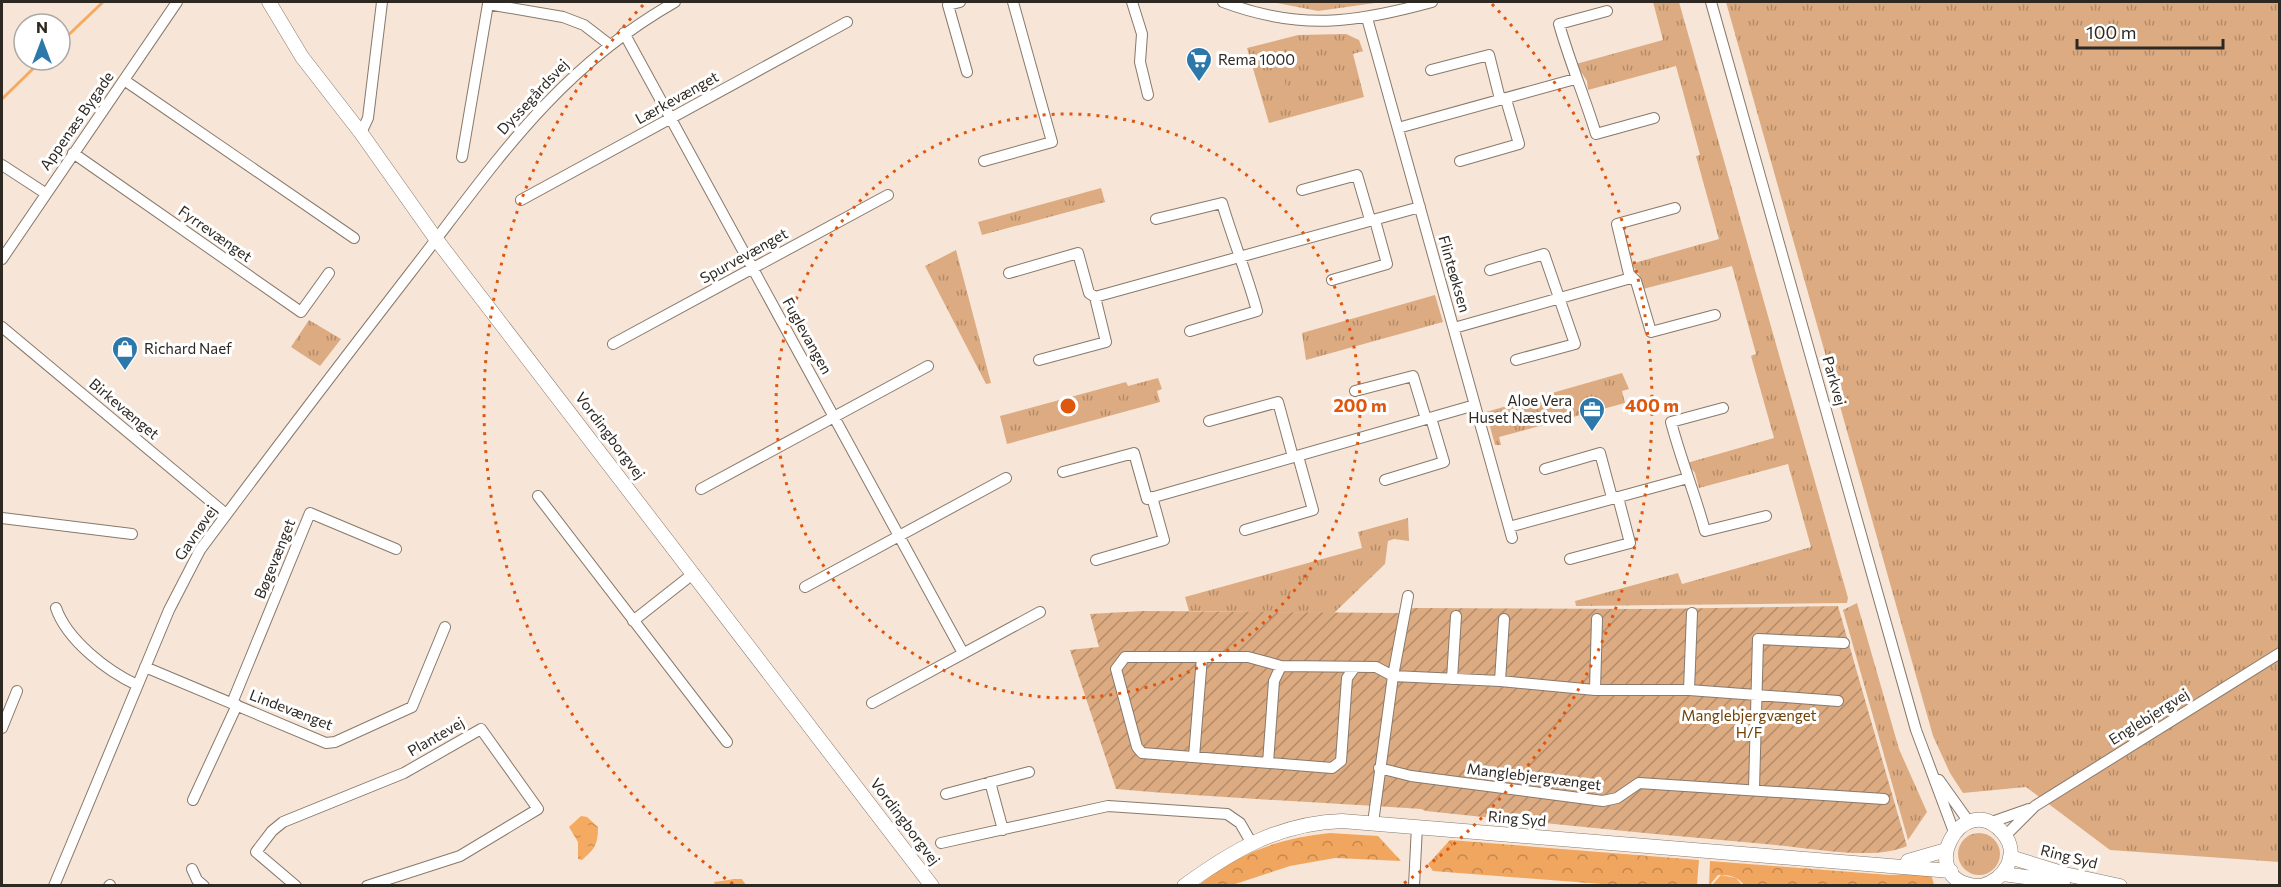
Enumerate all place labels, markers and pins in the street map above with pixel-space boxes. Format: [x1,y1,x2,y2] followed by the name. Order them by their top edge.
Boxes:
[1184,45,1214,83] supermarket icon: Rema 1000
[1218,50,1295,68] place label: Rema 1000
[110,334,140,372] shop icon: Richard Naef
[144,339,232,357] place label: Richard Naef
[1468,391,1572,426] place label: Aloe Vera Huset Næstved
[1577,395,1607,433] office icon: Aloe Vera Huset Næstved
[1058,396,1078,416] centre of rings

